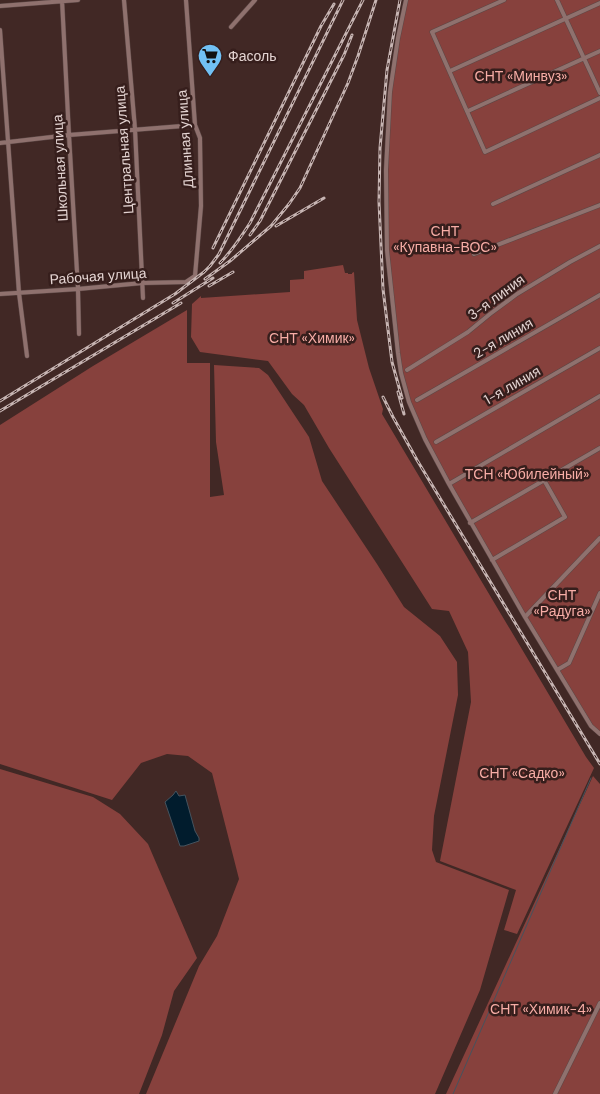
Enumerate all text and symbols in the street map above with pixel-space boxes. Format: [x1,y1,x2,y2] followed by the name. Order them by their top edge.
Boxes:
[197,43,223,77] supermarket icon: Фасоль
[228,47,277,65] place label: Фасоль
[475,67,567,85] park label: СНТ «Минвуз»
[111,85,137,215] street label: Центральная улица
[173,89,197,189] street label: Длинная улица
[48,114,72,222] street label: Школьная улица
[393,222,497,256] park label: СНТ «Купавна-ВОС»
[49,264,147,288] street label: Рабочая улица
[464,270,528,324] street label: 3-я линия
[470,314,536,362] street label: 2-я линия
[269,329,355,347] park label: СНТ «Химик»
[480,362,544,408] street label: 1-я линия
[465,465,589,483] park label: ТСН «Юбилейный»
[533,586,591,620] park label: СНТ «Радуга»
[479,764,565,782] park label: СНТ «Садко»
[490,1000,592,1018] park label: СНТ «Химик-4»

